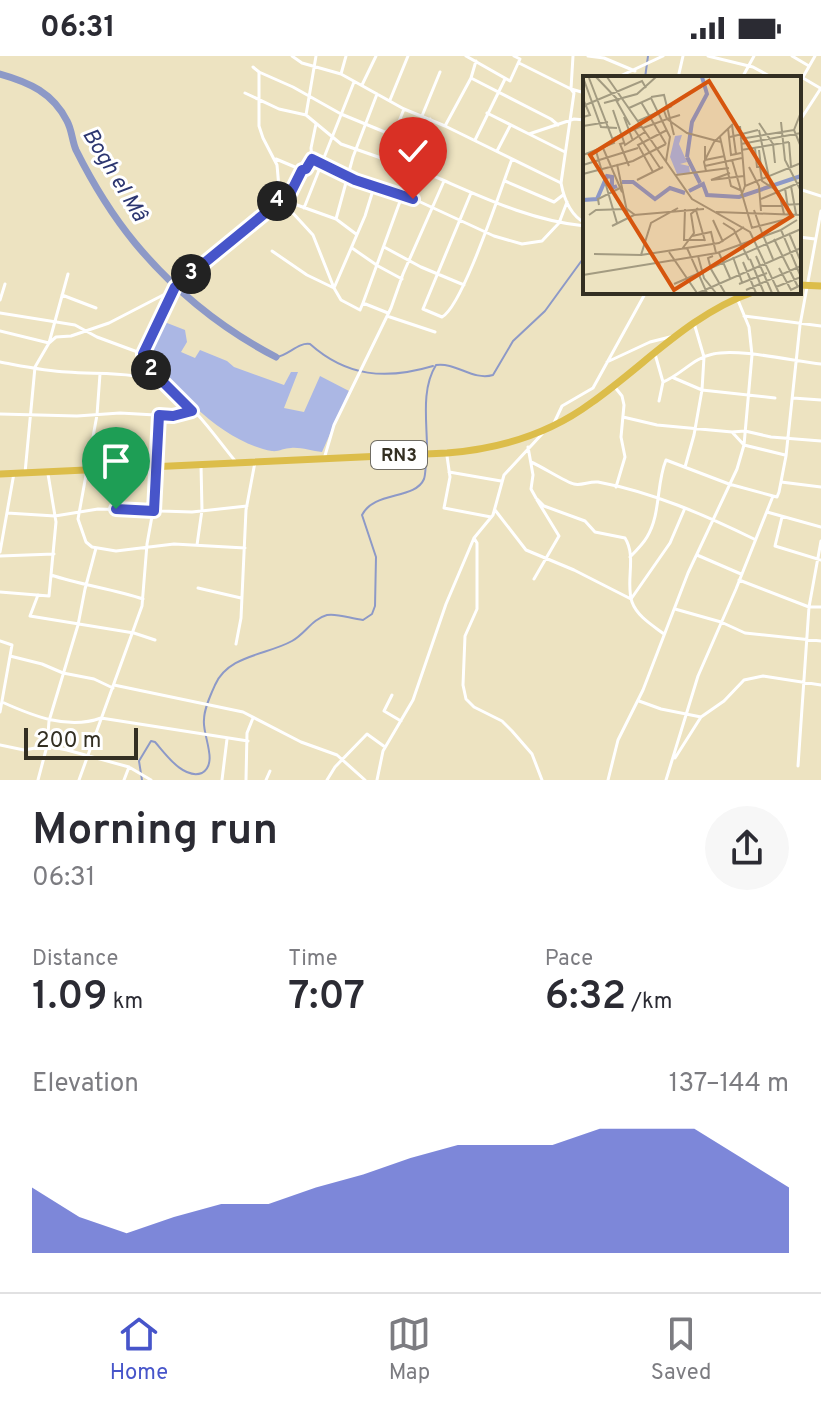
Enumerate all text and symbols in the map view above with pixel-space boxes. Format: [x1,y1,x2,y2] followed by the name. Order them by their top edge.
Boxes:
[40,10,115,47] text: 06:31
[583,76,801,294] inset map
[379,117,447,199] pin
[75,124,153,227] water label: Bogh el Mâ
[391,129,435,173] icon: check
[257,181,297,221] pin: 4
[270,187,284,214] text: 4
[171,254,211,294] pin: 3
[184,260,198,287] text: 3
[131,350,171,390] pin: 2
[144,356,158,383] text: 2
[82,427,150,509] pin
[94,439,138,483] icon: arrive
[371,441,427,469] road number: RN3
[24,724,138,760] scale bar
[36,728,101,755] text: 200 m
[32,804,278,860] text: Morning run
[705,806,789,890] button: share
[32,862,95,895] text: 06:31
[32,946,118,973] text: Distance
[288,946,338,973] text: Time
[545,946,593,973] text: Pace
[32,973,108,1023] text: 1.09
[288,973,365,1023] text: 7:07
[545,973,626,1023] text: 6:32
[108,989,143,1016] text: km
[626,989,672,1016] text: /km
[32,1068,139,1101] text: Elevation
[669,1068,789,1101] text: 137–144 m
[110,1312,168,1387] tab: Home
[387,1312,431,1387] tab: Map
[651,1312,711,1387] tab: Saved

